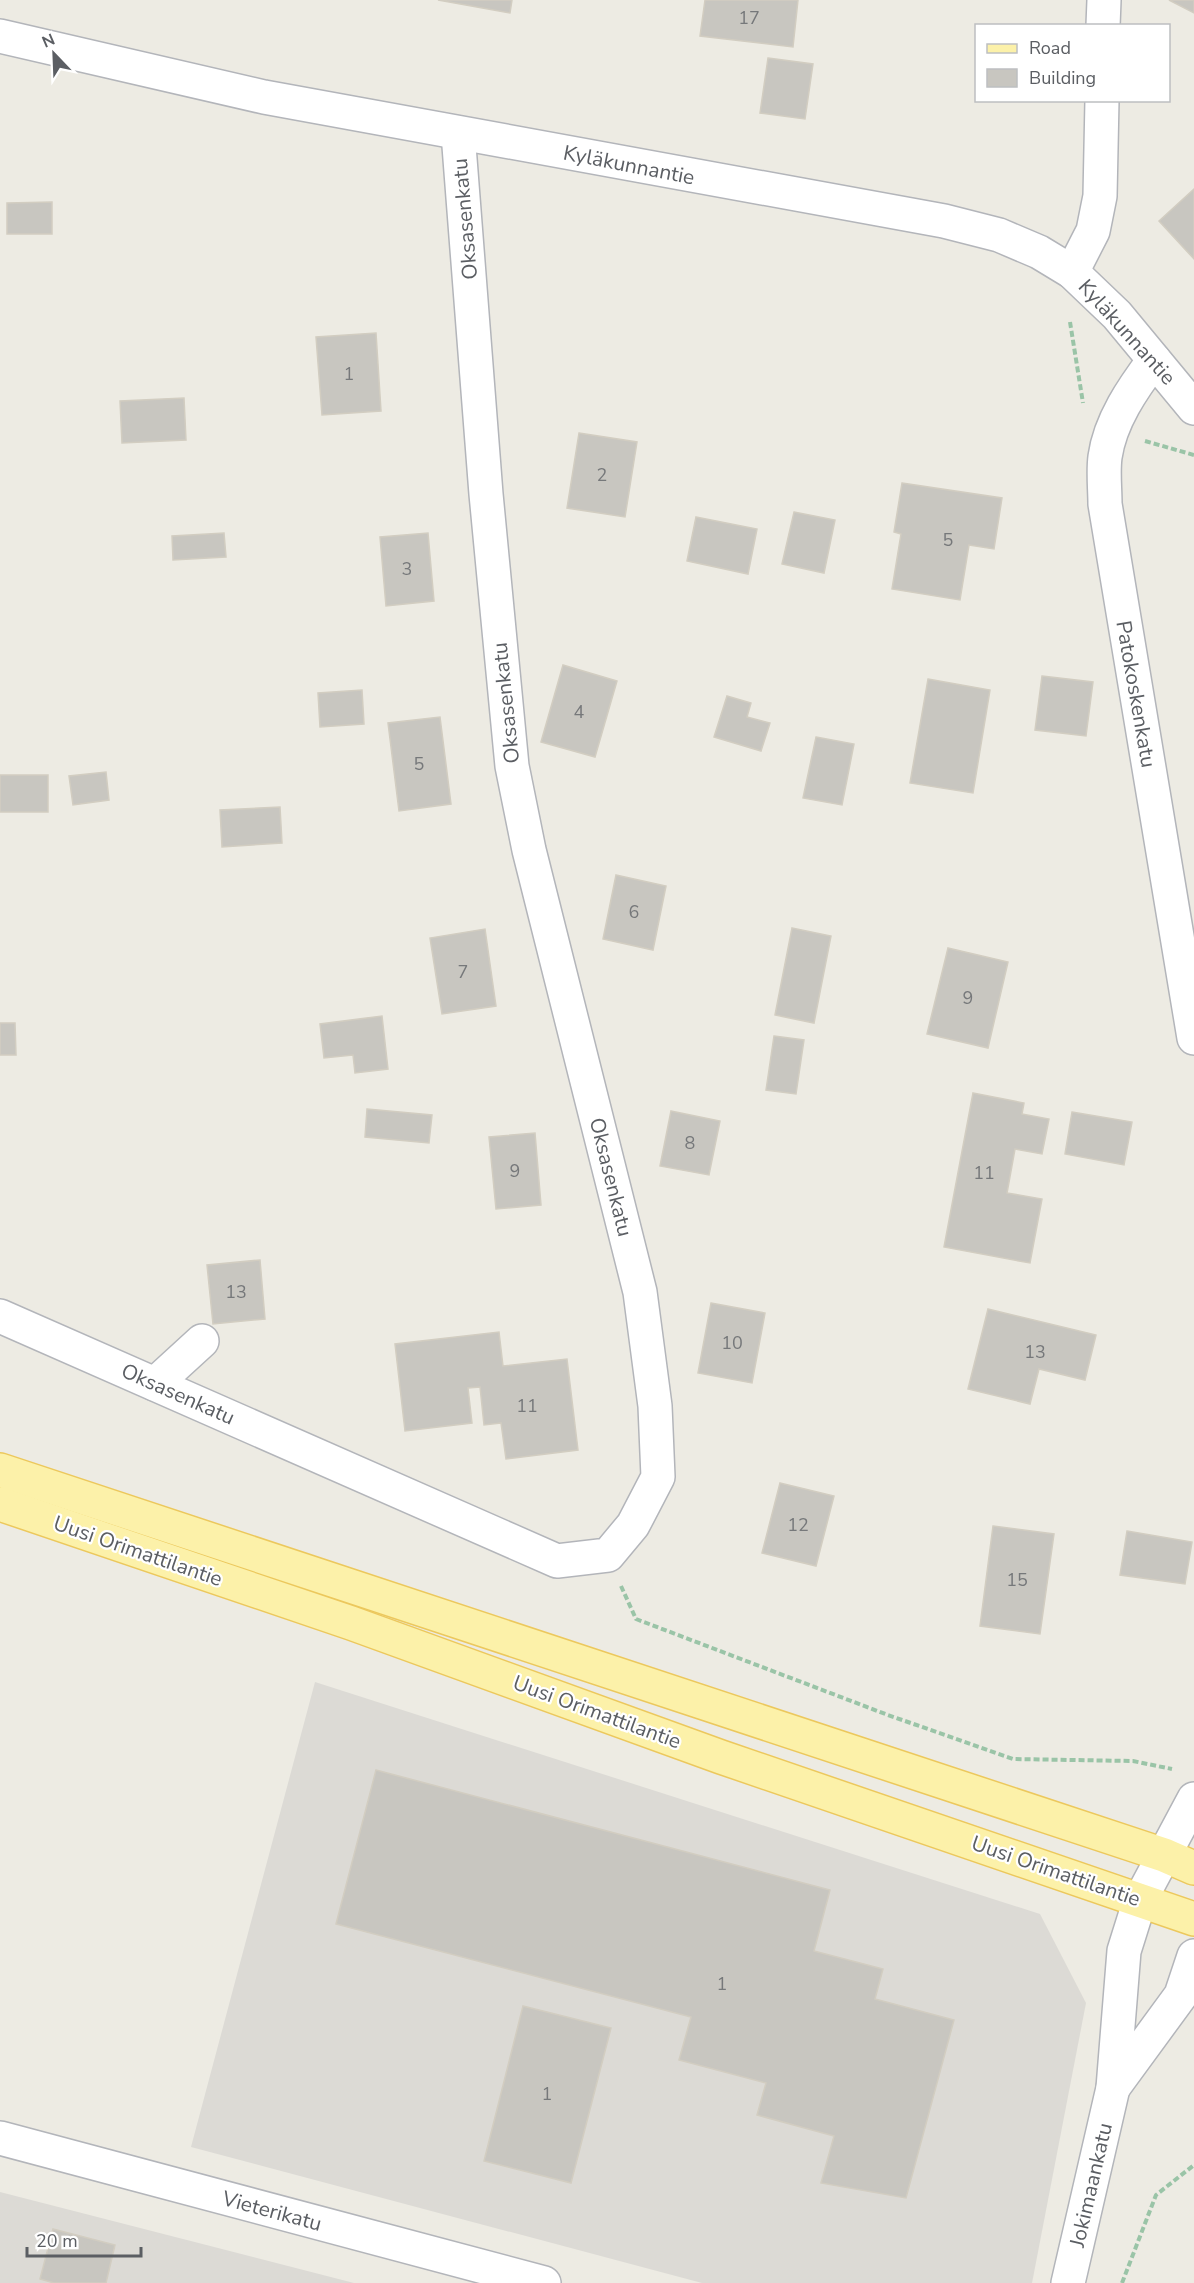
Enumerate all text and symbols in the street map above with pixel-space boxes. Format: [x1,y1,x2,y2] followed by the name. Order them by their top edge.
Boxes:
[738,6,760,30] house number: 17
[24,24,84,84] north arrow
[975,24,1170,102] legend
[39,29,58,54] text: N
[1029,36,1071,60] text: Road
[1029,66,1096,90] text: Building
[561,139,697,191] street label: Kyläkunnantie
[446,157,484,281] street label: Oksasenkatu
[1072,273,1182,391] street label: Kyläkunnantie
[344,362,354,386] house number: 1
[597,463,607,487] house number: 2
[943,528,953,552] house number: 5
[402,557,412,581] house number: 3
[1109,618,1163,770] street label: Patokoskenkatu
[486,641,526,765] street label: Oksasenkatu
[574,700,585,724] house number: 4
[414,752,424,776] house number: 5
[629,900,639,924] house number: 6
[458,960,468,984] house number: 7
[963,986,973,1010] house number: 9
[583,1115,639,1239] street label: Oksasenkatu
[685,1131,695,1155] house number: 8
[510,1159,520,1183] house number: 9
[973,1161,995,1185] house number: 11
[225,1280,247,1304] house number: 13
[721,1331,743,1355] house number: 10
[1024,1340,1046,1364] house number: 13
[117,1356,239,1432] street label: Oksasenkatu
[516,1394,538,1418] house number: 11
[50,1509,226,1593] street label: Uusi Orimattilantie
[787,1513,809,1537] house number: 12
[1006,1568,1028,1592] house number: 15
[509,1669,685,1755] street label: Uusi Orimattilantie
[968,1829,1144,1913] street label: Uusi Orimattilantie
[717,1972,727,1996] house number: 1
[542,2082,552,2106] house number: 1
[1063,2120,1119,2251] street label: Jokimaankatu
[218,2184,325,2238] street label: Vieterikatu
[27,2220,141,2258] scale bar
[36,2229,78,2253] text: 20 m

